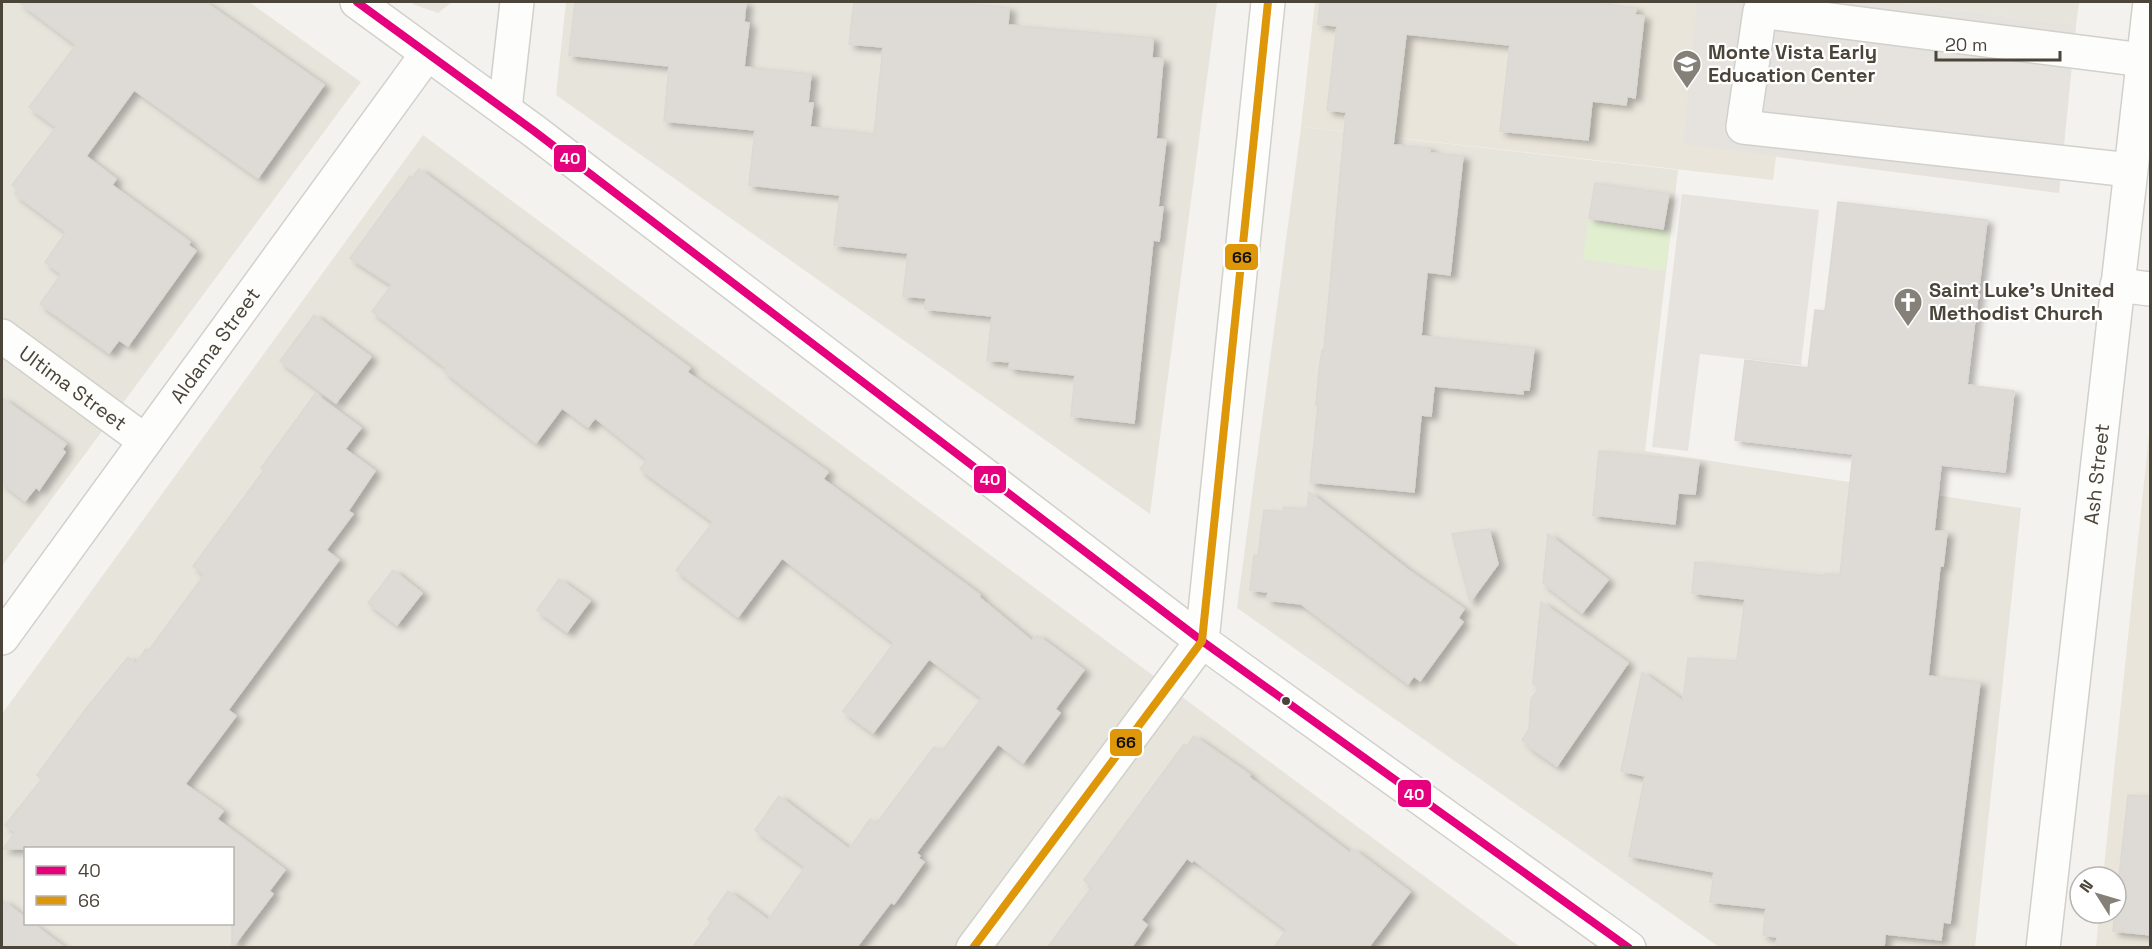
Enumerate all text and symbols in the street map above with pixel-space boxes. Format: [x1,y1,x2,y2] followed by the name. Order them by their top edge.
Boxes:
[1936,24,2060,62] scale bar
[1945,33,1988,56] text: 20 m
[1708,39,1877,88] place label: Monte Vista Early Education Center
[1671,48,1703,90] school or university icon: Monte Vista Early Education Center
[553,144,587,173] line badge: 40
[560,148,580,169] text: 40
[1224,243,1259,271] line badge: 66
[1232,247,1252,268] text: 66
[1929,277,2115,326] place label: Saint Luke's United Methodist Church
[164,282,266,408] street label: Aldama Street
[1892,286,1924,328] church icon: Saint Luke's United Methodist Church
[14,340,132,436] street label: Ultima Street
[2078,422,2115,526] street label: Ash Street
[973,465,1007,494] line badge: 40
[980,469,1000,490] text: 40
[1280,695,1292,707] unlabelled marker
[1109,728,1143,757] line badge: 66
[1116,732,1136,753] text: 66
[1397,779,1432,808] line badge: 40
[1404,784,1424,805] text: 40
[24,847,234,925] legend
[78,859,101,882] text: 40
[2068,865,2128,925] north arrow
[2075,876,2098,897] text: N
[78,889,100,912] text: 66

